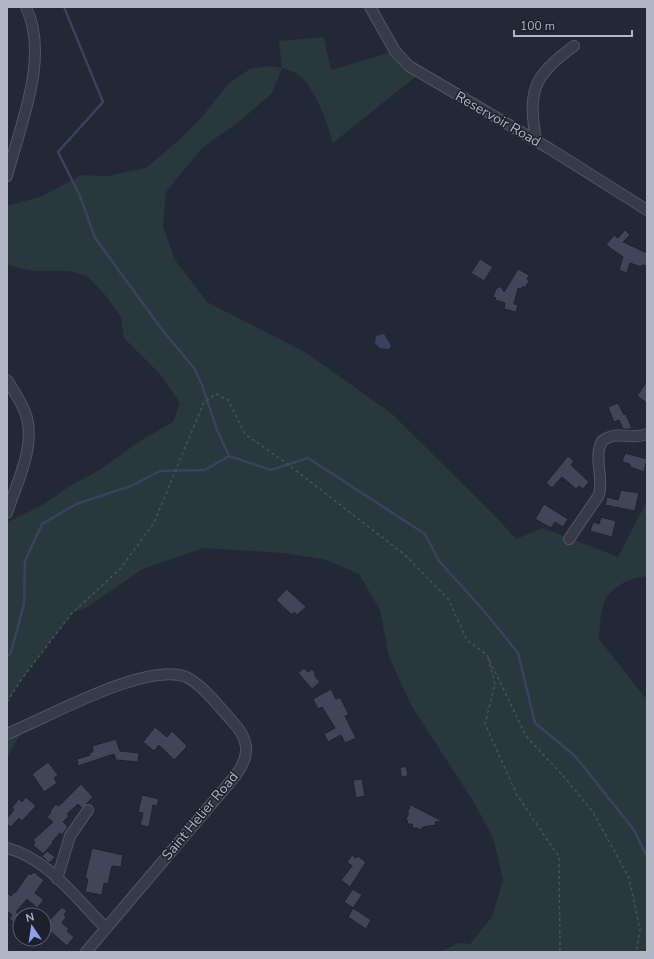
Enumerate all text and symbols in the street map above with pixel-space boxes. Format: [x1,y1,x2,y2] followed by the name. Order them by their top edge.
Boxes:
[514,12,632,38] scale bar
[520,18,555,34] text: 100 m
[452,87,544,151] street label: Reservoir Road
[157,768,243,864] street label: Saint Helier Road
[12,907,52,947] north arrow
[24,910,36,926] text: N

